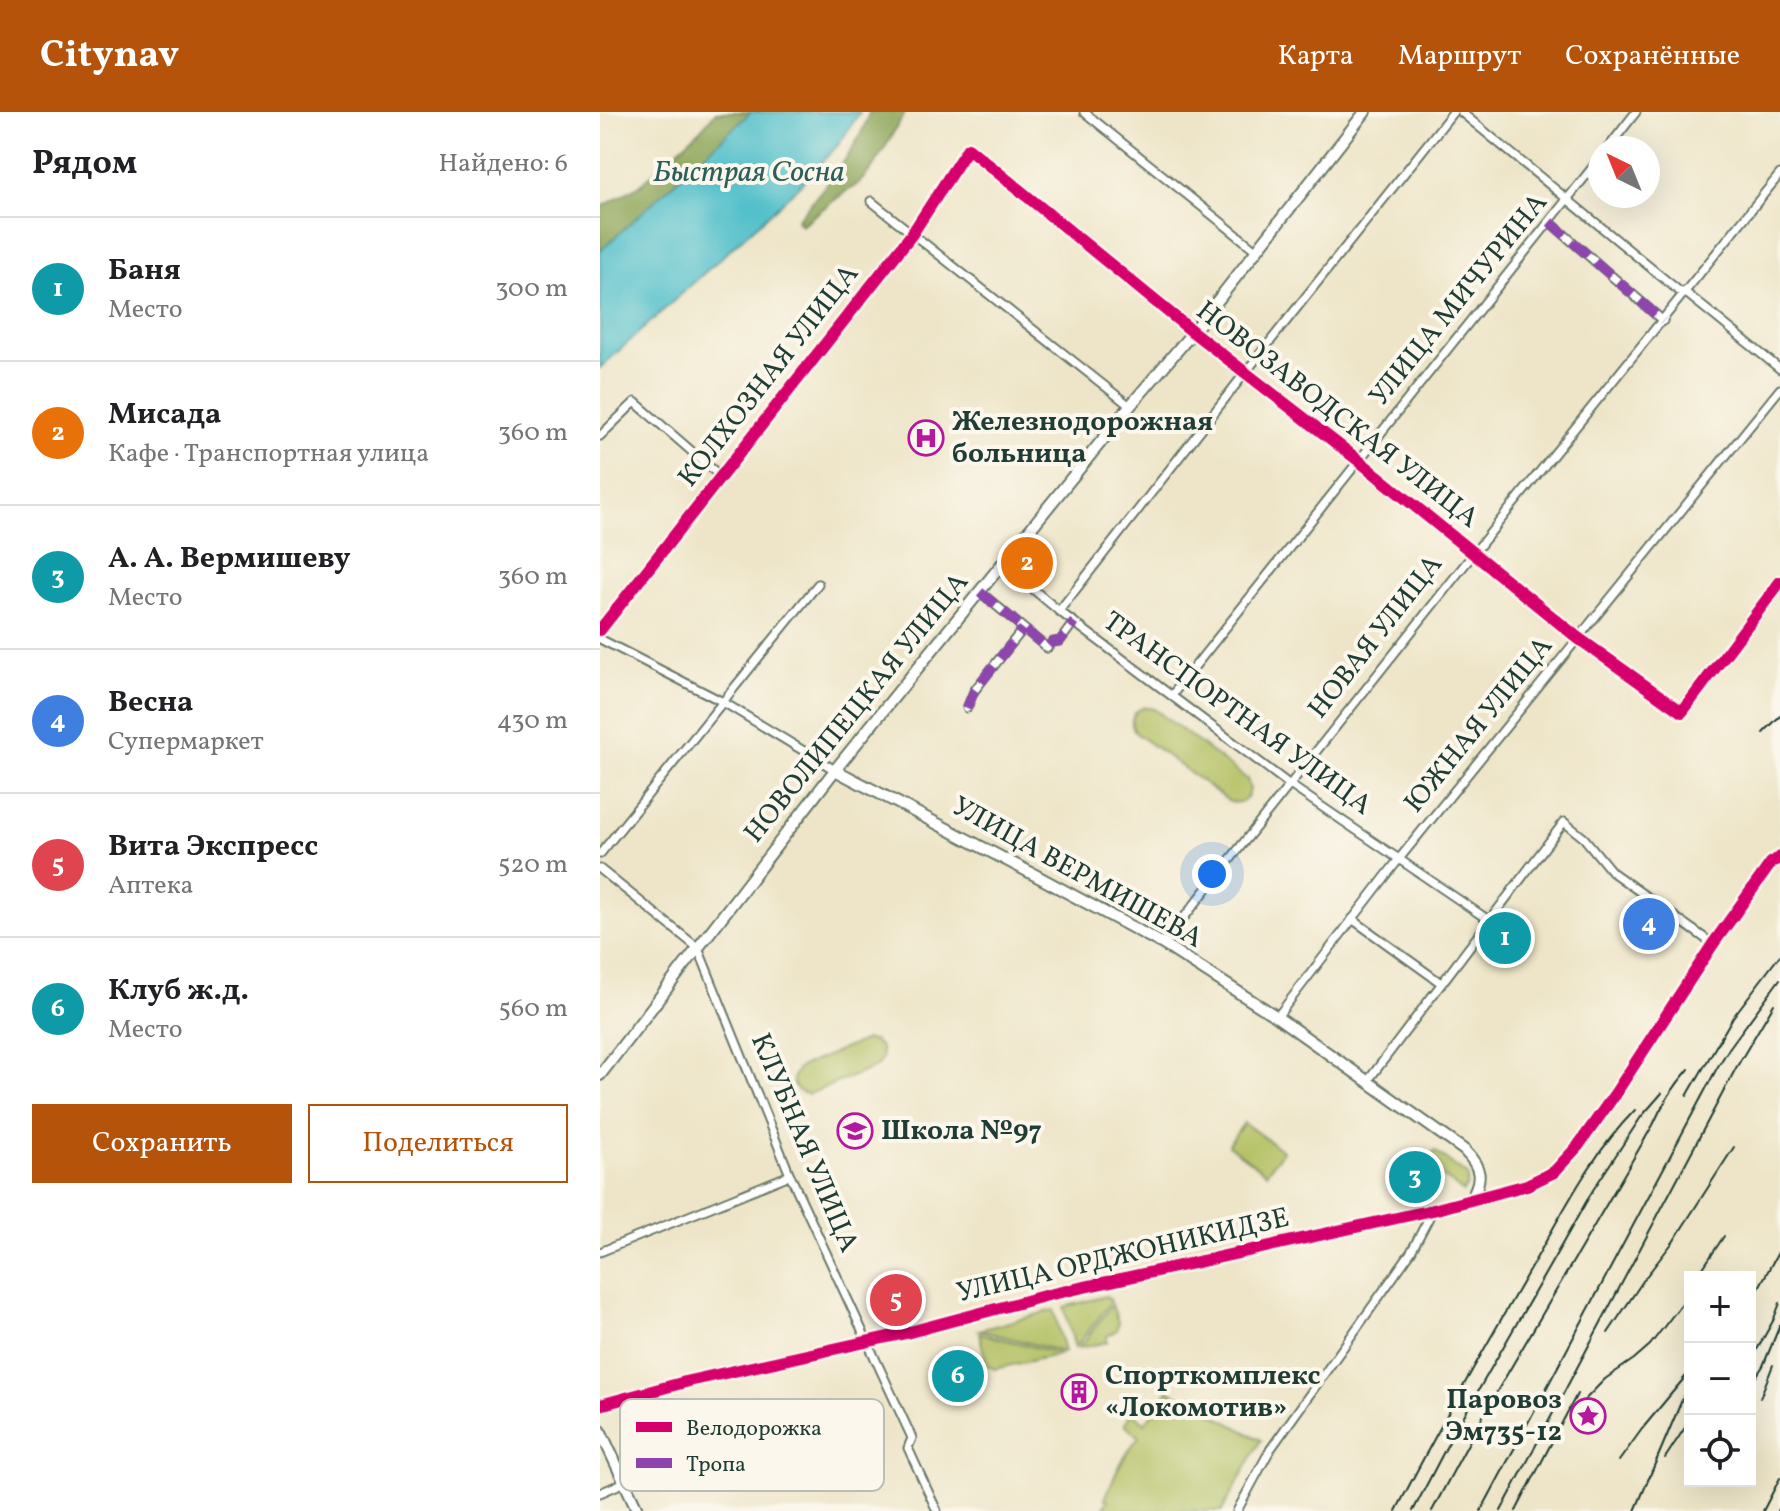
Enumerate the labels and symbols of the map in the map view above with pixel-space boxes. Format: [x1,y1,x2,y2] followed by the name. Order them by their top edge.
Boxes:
[1588,136,1660,208] north arrow
[653,152,845,194] water label: Быстрая Сосна
[1361,185,1558,415] street label: УЛИЦА МИЧУРИНА
[670,256,869,496] street label: КОЛХОЗНАЯ УЛИЦА
[1187,292,1487,538] street label: НОВОЗАВОДСКАЯ УЛИЦА
[952,403,1213,474] place label: Железнодорожная больница
[907,419,945,457] hospital icon: Железнодорожная больница
[1001,533,1053,593] pin: 2
[1300,547,1453,727] street label: НОВАЯ УЛИЦА
[736,564,979,851] street label: НОВОЛИПЕЦКАЯ УЛИЦА
[1094,603,1380,825] street label: ТРАНСПОРТНАЯ УЛИЦА
[1396,628,1563,822] street label: ЮЖНАЯ УЛИЦА
[944,788,1210,958] street label: УЛИЦА ВЕРМИШЕВА
[1192,854,1232,894] your location
[1623,894,1675,954] pin: 4
[1479,908,1531,968] pin: 1
[740,1027,868,1259] street label: КЛУБНАЯ УЛИЦА
[836,1112,874,1150] school or university icon: Школа №97
[881,1112,1042,1151] place label: Школа №97
[1389,1147,1441,1207] pin: 3
[953,1199,1293,1313] street label: УЛИЦА ОРДЖОНИКИДЗЕ
[870,1270,922,1330] pin: 5
[932,1346,984,1406] pin: 6
[1105,1357,1321,1428] place label: Спорткомплекс «Локомотив»
[1060,1373,1098,1411] building icon: Спорткомплекс «Локомотив»
[1445,1381,1562,1452] place label: Паровоз Эм735-12
[1569,1397,1607,1435] place icon: Паровоз Эм735-12
[620,1399,884,1491] legend
[686,1414,822,1445] text: Велодорожка
[686,1450,746,1481] text: Тропа

